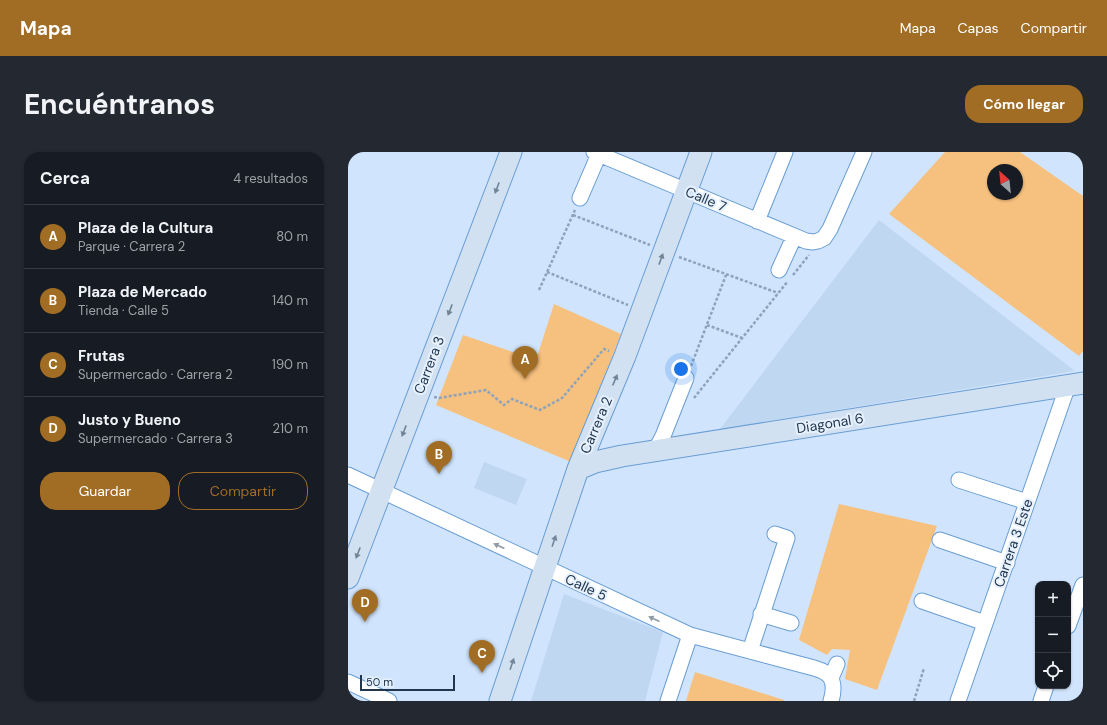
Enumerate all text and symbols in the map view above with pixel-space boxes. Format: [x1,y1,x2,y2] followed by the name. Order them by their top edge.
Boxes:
[20,16,72,41] text: Mapa
[900,19,936,37] text: Mapa
[958,19,999,37] text: Capas
[1021,19,1087,37] text: Compartir
[965,85,1083,123] button: Cómo llegar
[24,86,215,123] text: Encuéntranos
[987,164,1023,200] north arrow
[40,167,90,189] text: Cerca
[233,170,308,187] text: 4 resultados
[683,182,729,216] street label: Calle 7
[493,183,499,195] one-way arrow
[78,218,213,238] text: Plaza de la Cultura
[48,228,58,245] text: A
[276,228,308,245] text: 80 m
[78,238,185,255] text: Parque · Carrera 2
[659,252,665,264] one-way arrow
[78,282,207,302] text: Plaza de Mercado
[49,292,57,309] text: B
[272,292,308,309] text: 140 m
[78,302,169,319] text: Tienda · Calle 5
[447,304,453,316] one-way arrow
[410,334,448,396] street label: Carrera 3
[78,346,125,366] text: Frutas
[512,346,538,379] pin: A
[48,356,58,373] text: C
[272,356,308,373] text: 190 m
[671,359,691,379] your location
[78,366,233,383] text: Supermercado · Carrera 2
[612,375,618,386] one-way arrow
[576,394,616,456] street label: Carrera 2
[795,409,865,437] street label: Diagonal 6
[78,410,181,430] text: Justo y Bueno
[48,420,58,437] text: D
[273,420,308,437] text: 210 m
[401,426,407,438] one-way arrow
[78,430,233,447] text: Supermercado · Carrera 3
[426,441,452,474] pin: B
[40,472,170,510] button: Guardar
[178,472,308,510] button: Compartir
[989,496,1037,589] street label: Carrera 3 Este
[551,535,557,547] one-way arrow
[493,543,504,549] one-way arrow
[354,547,360,559] one-way arrow
[562,570,610,604] street label: Calle 5
[1035,581,1071,689] map controls
[1035,581,1071,617] button: +
[352,589,378,622] pin: D
[649,616,660,622] one-way arrow
[1035,617,1071,653] button: −
[469,640,495,673] pin: C
[1035,653,1071,689] button: locate
[509,658,515,670] one-way arrow
[360,673,455,692] scale bar
[366,675,393,689] text: 50 m

